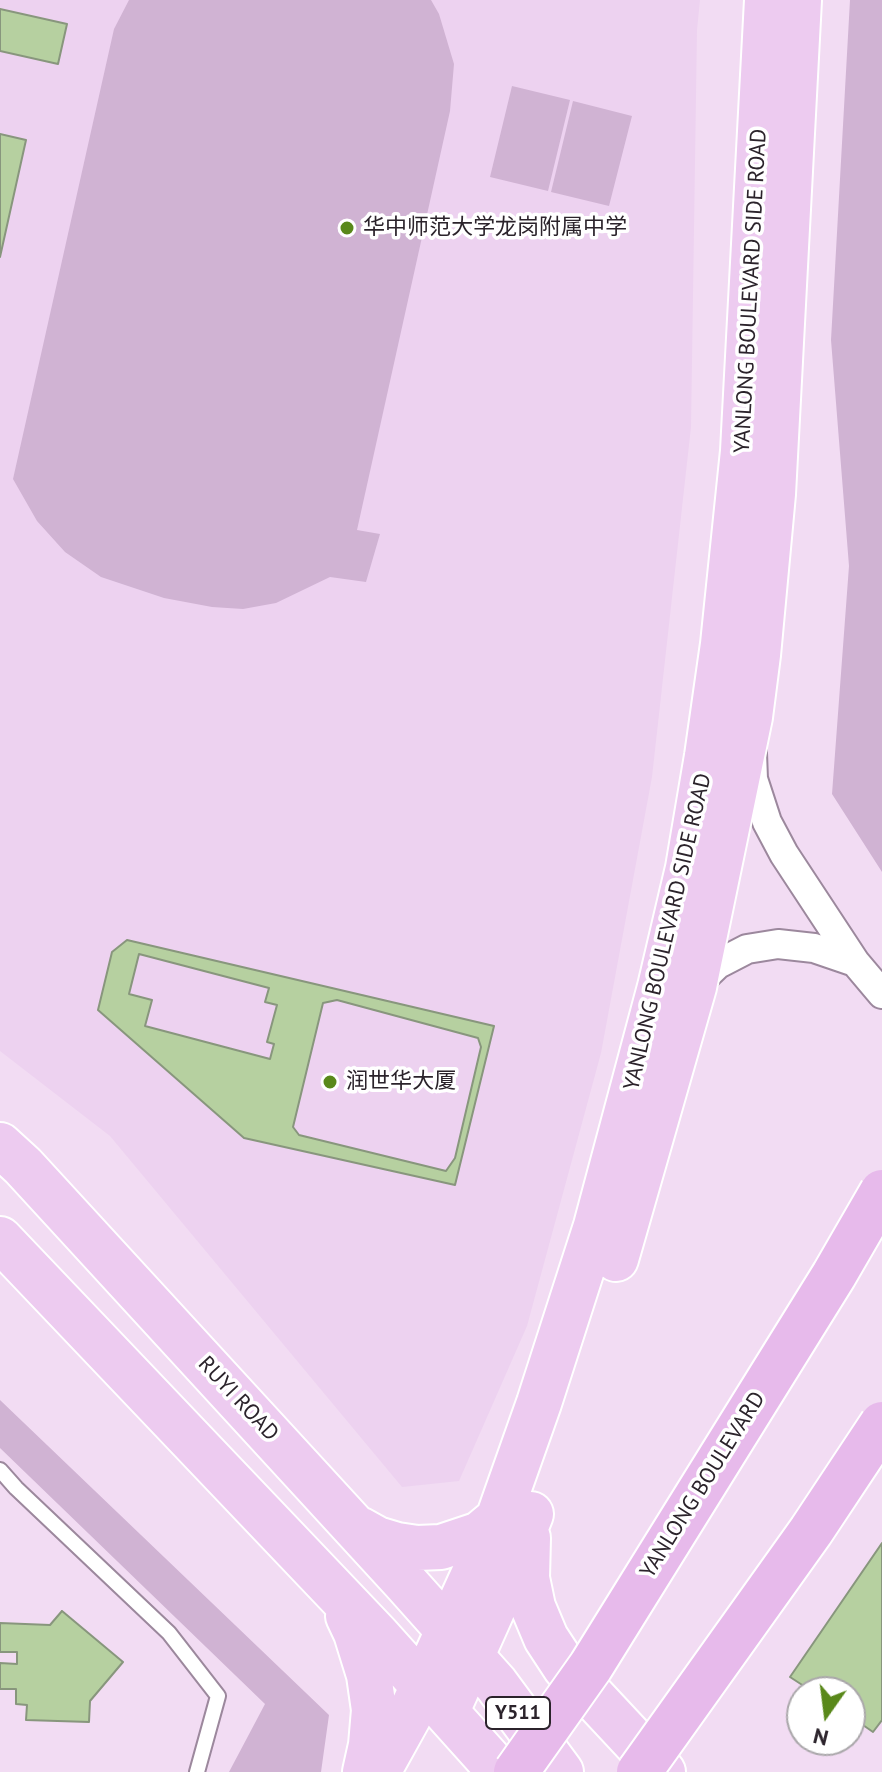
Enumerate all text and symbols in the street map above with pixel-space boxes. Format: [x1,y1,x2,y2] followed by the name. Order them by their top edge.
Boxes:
[729,128,773,454] street label: YANLONG BOULEVARD SIDE ROAD
[363,215,627,241] place label: 华中师范大学龙岗附属中学
[338,219,356,237] marker: 华中师范大学龙岗附属中学
[619,771,717,1093] street label: YANLONG BOULEVARD SIDE ROAD
[346,1069,456,1095] place label: 润世华大厦
[321,1073,339,1091] marker: 润世华大厦
[192,1351,284,1447] street label: RUYI ROAD
[635,1387,771,1583] street label: YANLONG BOULEVARD
[786,1676,866,1756] north arrow
[486,1697,550,1729] road number: Y511
[810,1722,831,1753] text: N

